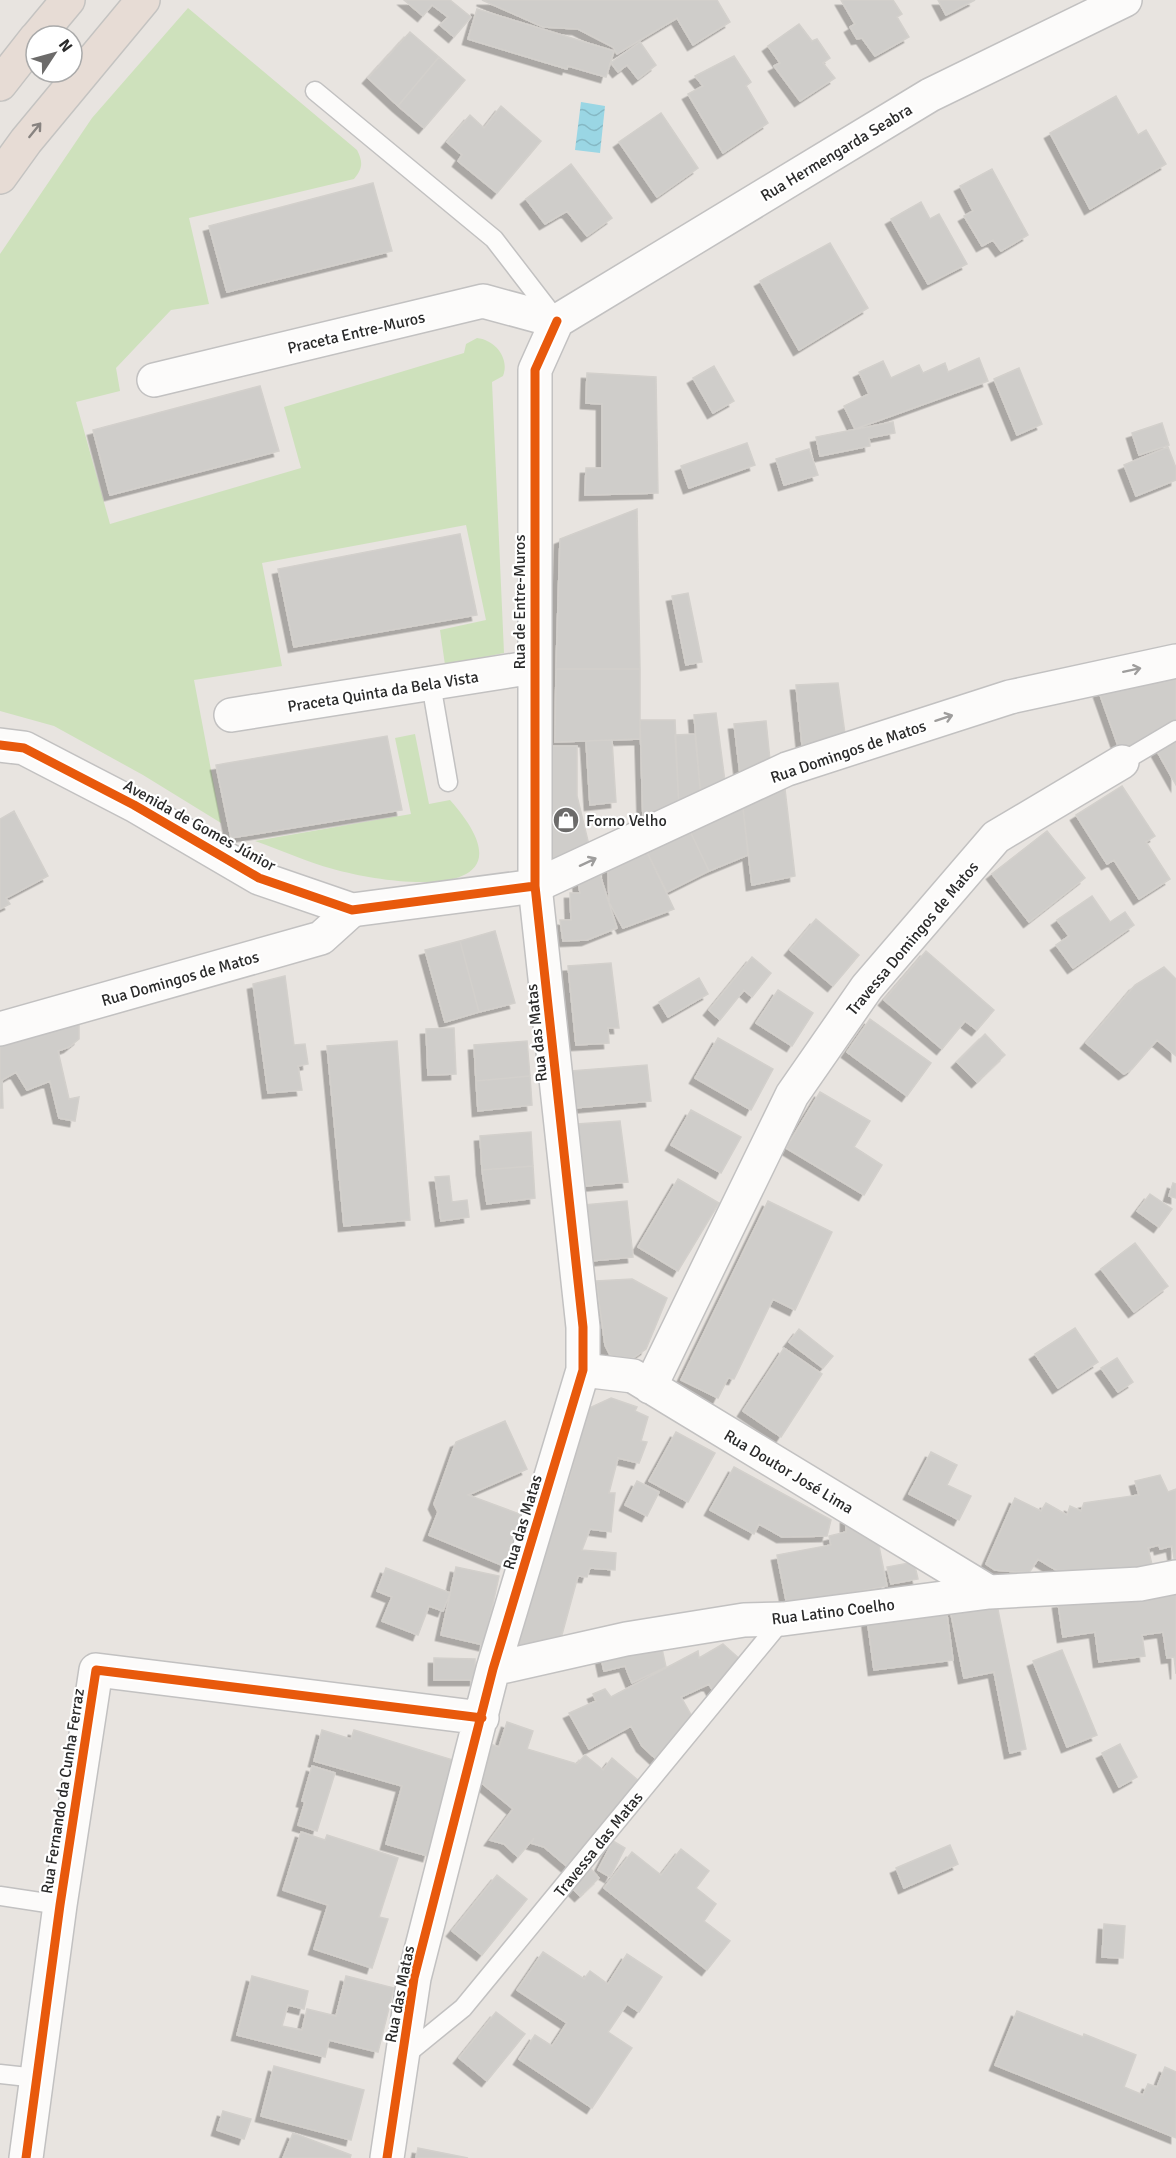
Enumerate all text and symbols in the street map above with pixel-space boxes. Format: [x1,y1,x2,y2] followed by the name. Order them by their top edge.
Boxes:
[24,24,84,84] north arrow
[54,35,77,56] text: N
[757,100,916,206] street label: Rua Hermengarda Seabra
[29,122,42,138] one-way arrow
[286,307,427,359] street label: Praceta Entre-Muros
[510,535,530,669] street label: Rua de Entre-Muros
[1123,664,1142,676] one-way arrow
[286,667,480,717] street label: Praceta Quinta da Bela Vista
[934,712,953,723] one-way arrow
[768,716,929,788] street label: Rua Domingos de Matos
[120,776,279,876] street label: Avenida de Gomes Júnior
[551,805,581,835] shop icon: Forno Velho
[586,811,667,831] place label: Forno Velho
[579,855,597,867] one-way arrow
[842,858,983,1020] street label: Travessa Domingos de Matos
[99,947,261,1011] street label: Rua Domingos de Matos
[522,983,552,1083] street label: Rua das Matas
[720,1425,857,1518] street label: Rua Doutor José Lima
[499,1472,547,1572] street label: Rua das Matas
[770,1595,896,1629] street label: Rua Latino Coelho
[37,1687,89,1895] street label: Rua Fernando da Cunha Ferraz
[550,1788,647,1901] street label: Travessa das Matas
[381,1944,419,2044] street label: Rua das Matas

